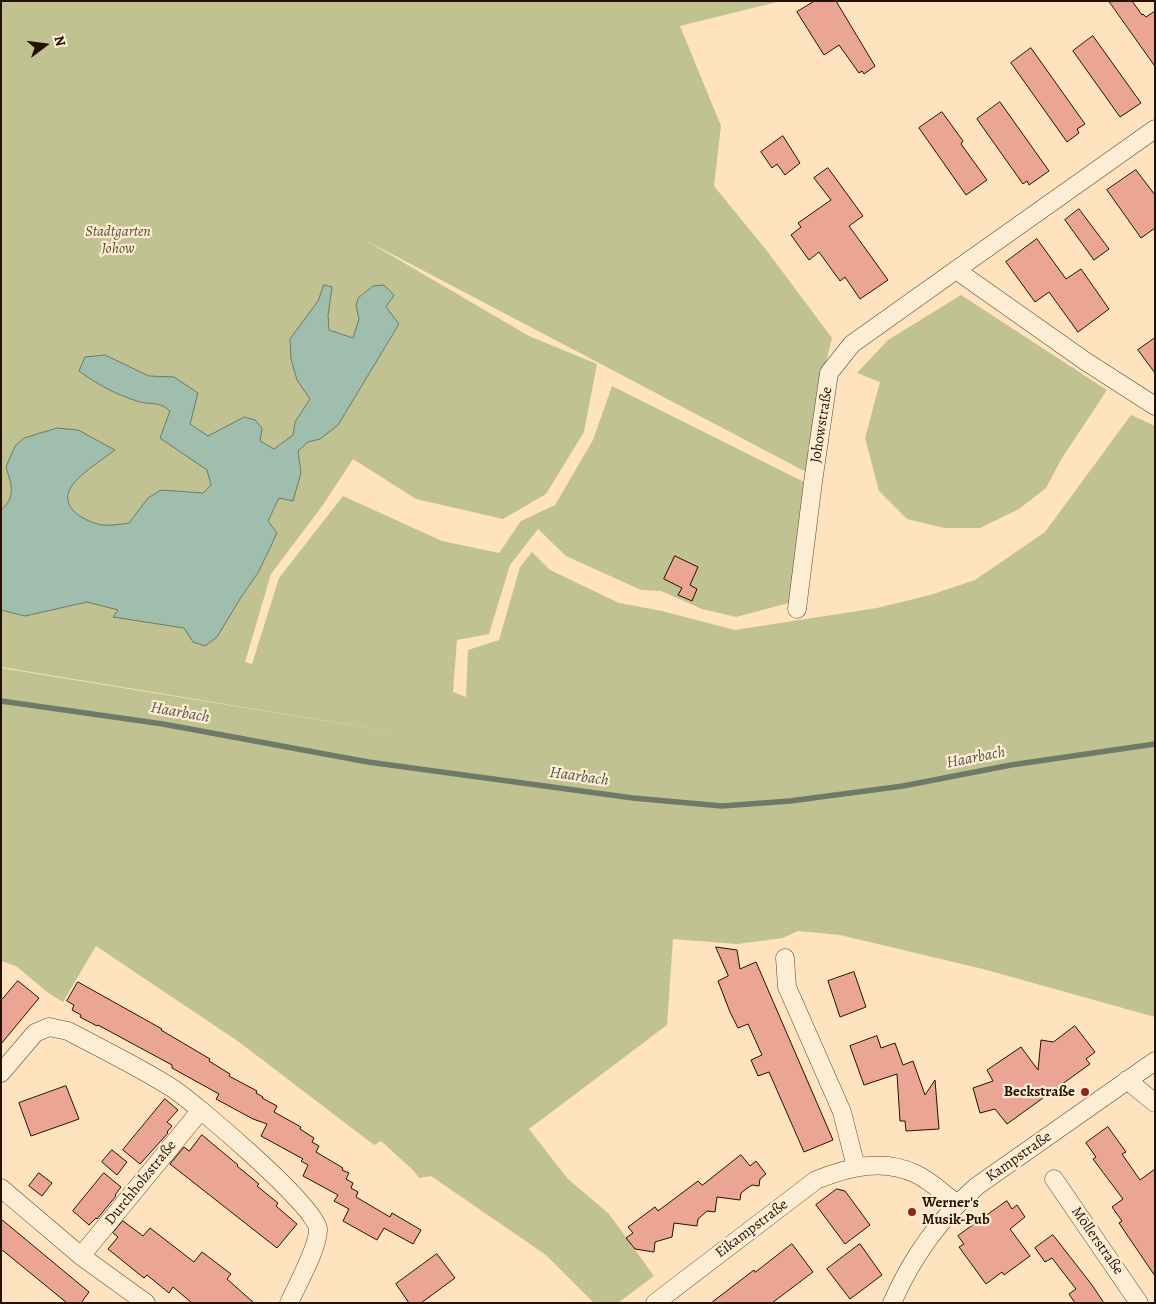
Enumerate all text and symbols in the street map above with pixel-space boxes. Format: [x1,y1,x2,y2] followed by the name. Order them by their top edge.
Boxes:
[20,20,70,70] north arrow
[49,34,70,48] text: N
[85,223,151,258] park label: Stadtgarten Johow
[807,386,837,464] street label: Johowstraße
[149,698,211,728] water label: Haarbach
[945,743,1007,773] water label: Haarbach
[548,763,610,791] water label: Haarbach
[1004,1083,1075,1101] place label: Beckstraße
[1079,1086,1091,1098] marker: Beckstraße
[983,1128,1055,1186] street label: Kampstraße
[101,1137,181,1229] street label: Durchholzstraße
[922,1194,990,1229] place label: Werner's Musik-Pub
[712,1196,792,1262] street label: Eikampstraße
[1067,1204,1127,1278] street label: Möllerstraße
[906,1206,918,1218] marker: Werner's Musik-Pub

